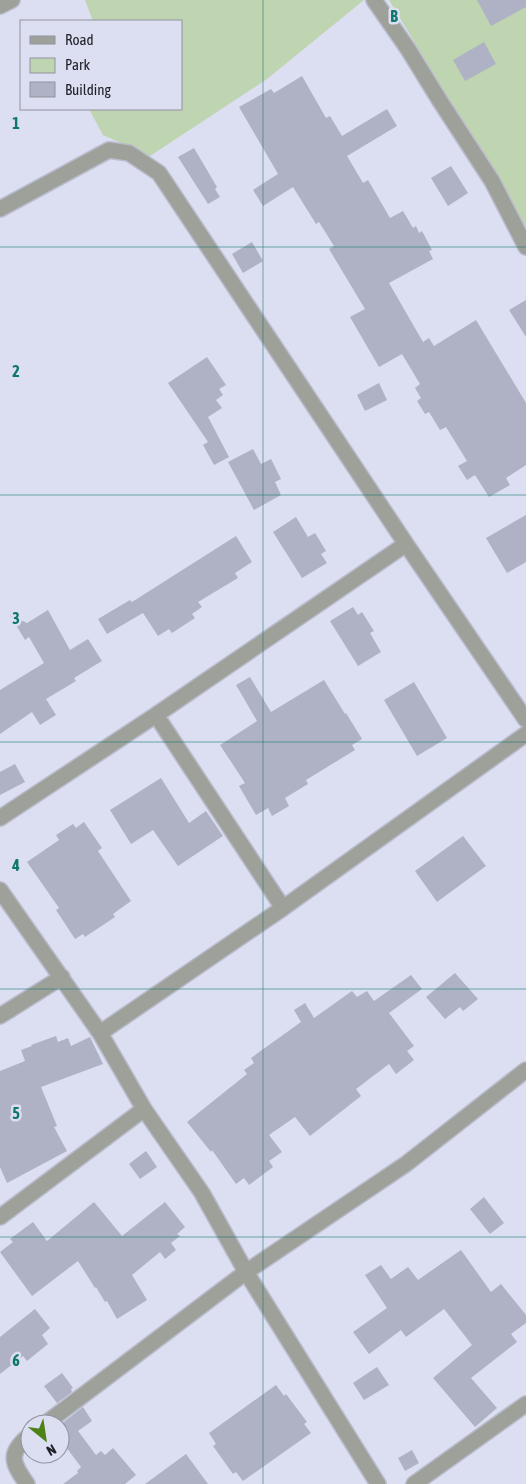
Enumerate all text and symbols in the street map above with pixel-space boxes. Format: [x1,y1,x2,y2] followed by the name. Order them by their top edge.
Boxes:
[390,7,398,25] text: B
[20,20,182,110] legend
[65,31,94,48] text: Road
[65,56,90,73] text: Park
[65,81,111,98] text: Building
[12,114,20,132] text: 1
[12,362,20,380] text: 2
[12,609,20,627] text: 3
[11,856,20,874] text: 4
[12,1104,20,1122] text: 5
[12,1351,20,1369] text: 6
[20,1414,70,1464] north arrow
[44,1441,59,1459] text: N

